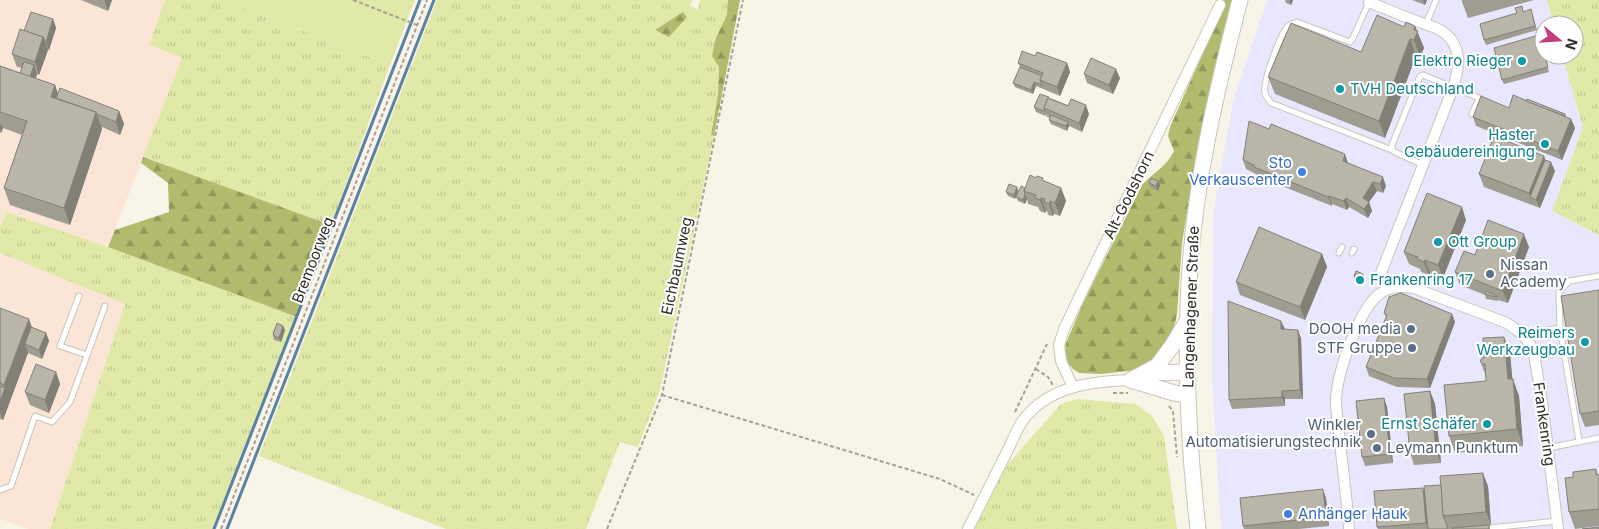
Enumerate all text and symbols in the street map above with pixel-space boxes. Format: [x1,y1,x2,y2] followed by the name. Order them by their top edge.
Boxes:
[1534,15,1584,65] north arrow
[1562,36,1582,52] text: N
[1413,51,1512,70] place label: Elektro Rieger
[1516,55,1528,67] marker: Elektro Rieger
[1350,79,1474,98] place label: TVH Deutschland
[1334,83,1346,95] marker: TVH Deutschland
[1404,125,1535,161] place label: Haster Gebäudereinigung
[1539,138,1551,150] marker: Haster Gebäudereinigung
[1099,148,1158,242] street label: Alt-Godshorn
[1189,153,1292,189] place label: Sto Verkauscenter
[1296,166,1308,178] marker: Sto Verkauscenter
[287,214,338,306] street label: Bremoorweg
[657,215,696,317] street label: Eichbaumweg
[1178,226,1203,388] street label: Langenhagener Straße
[1448,232,1517,251] place label: Ott Group
[1432,236,1444,248] marker: Ott Group
[1500,255,1567,291] place label: Nissan Academy
[1484,268,1496,280] marker: Nissan Academy
[1370,270,1473,289] place label: Frankenring 17
[1354,274,1366,286] marker: Frankenring 17
[1309,319,1401,338] place label: DOOH media
[1405,323,1417,335] marker: DOOH media
[1477,323,1575,359] place label: Reimers Werkzeugbau
[1579,336,1591,348] marker: Reimers Werkzeugbau
[1317,338,1402,357] place label: STF Gruppe
[1406,342,1418,354] marker: STF Gruppe
[1529,381,1560,467] street label: Frankenring
[1381,414,1477,433] place label: Ernst Schäfer
[1185,415,1362,451] place label: Winkler Automatisierungstechnik
[1481,418,1493,430] marker: Ernst Schäfer
[1365,428,1377,440] marker: Winkler Automatisierungstechnik
[1387,438,1518,457] place label: Leymann Punktum
[1371,442,1383,454] marker: Leymann Punktum
[1298,504,1409,523] place label: Anhänger Hauk
[1282,508,1294,520] marker: Anhänger Hauk

